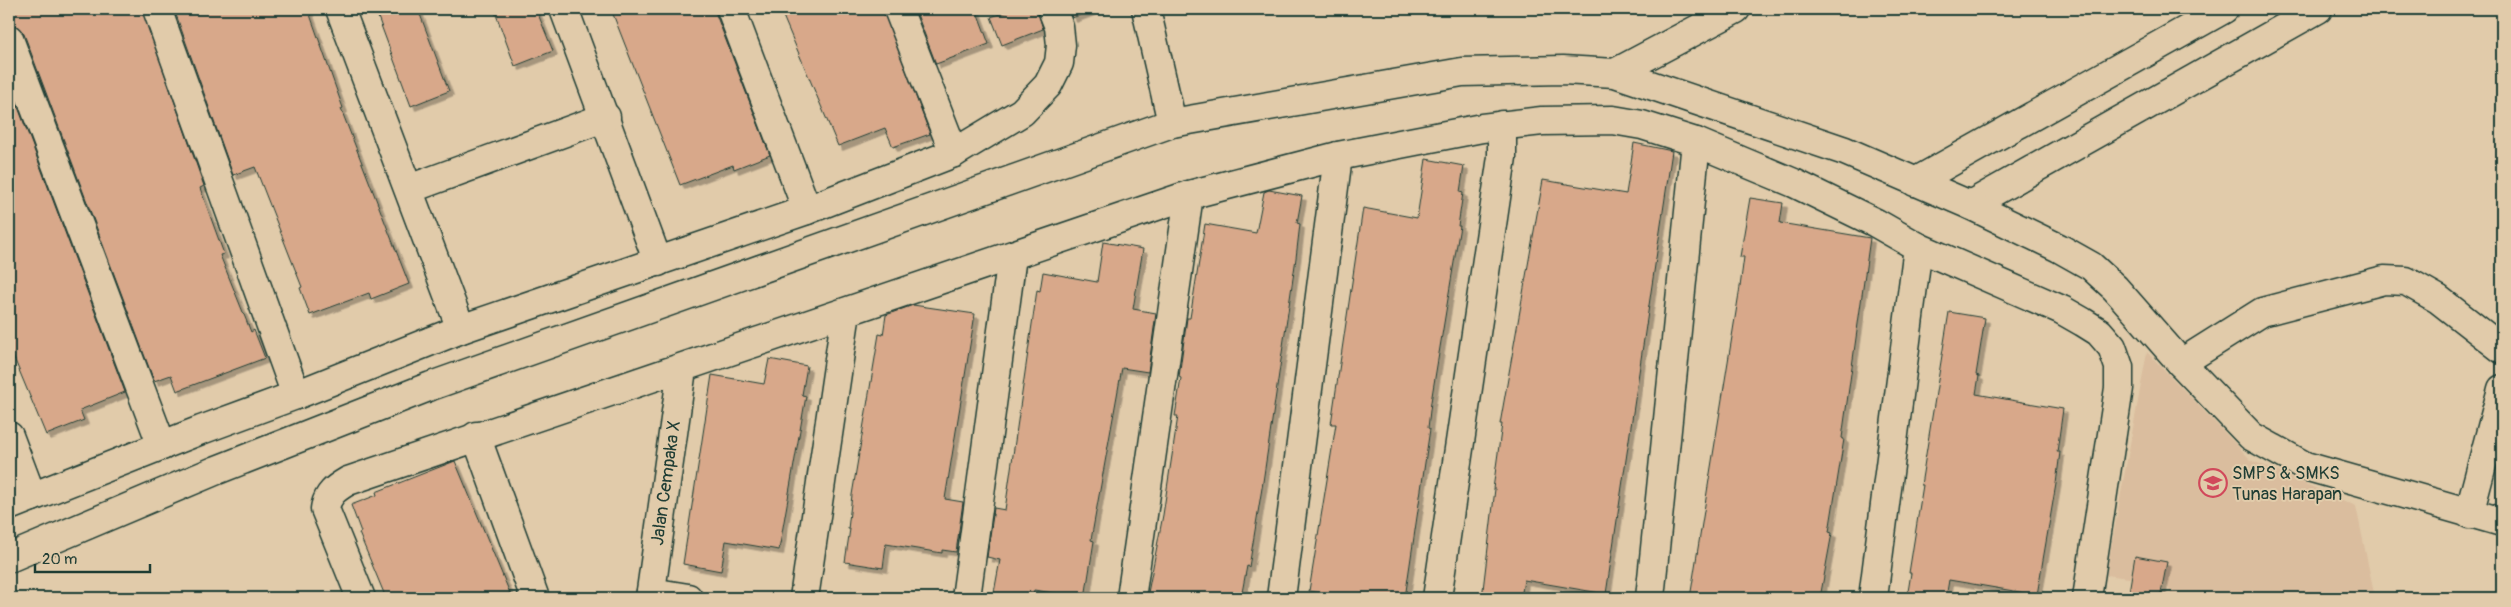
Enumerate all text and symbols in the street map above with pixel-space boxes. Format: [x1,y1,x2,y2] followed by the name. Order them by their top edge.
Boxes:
[646,419,686,547] street label: Jalan Cempaka X
[2232,462,2342,506] place label: SMPS & SMKS Tunas Harapan
[2198,468,2228,498] school or university icon: SMPS & SMKS Tunas Harapan
[35,542,150,574] scale bar
[42,550,77,569] text: 20 m

